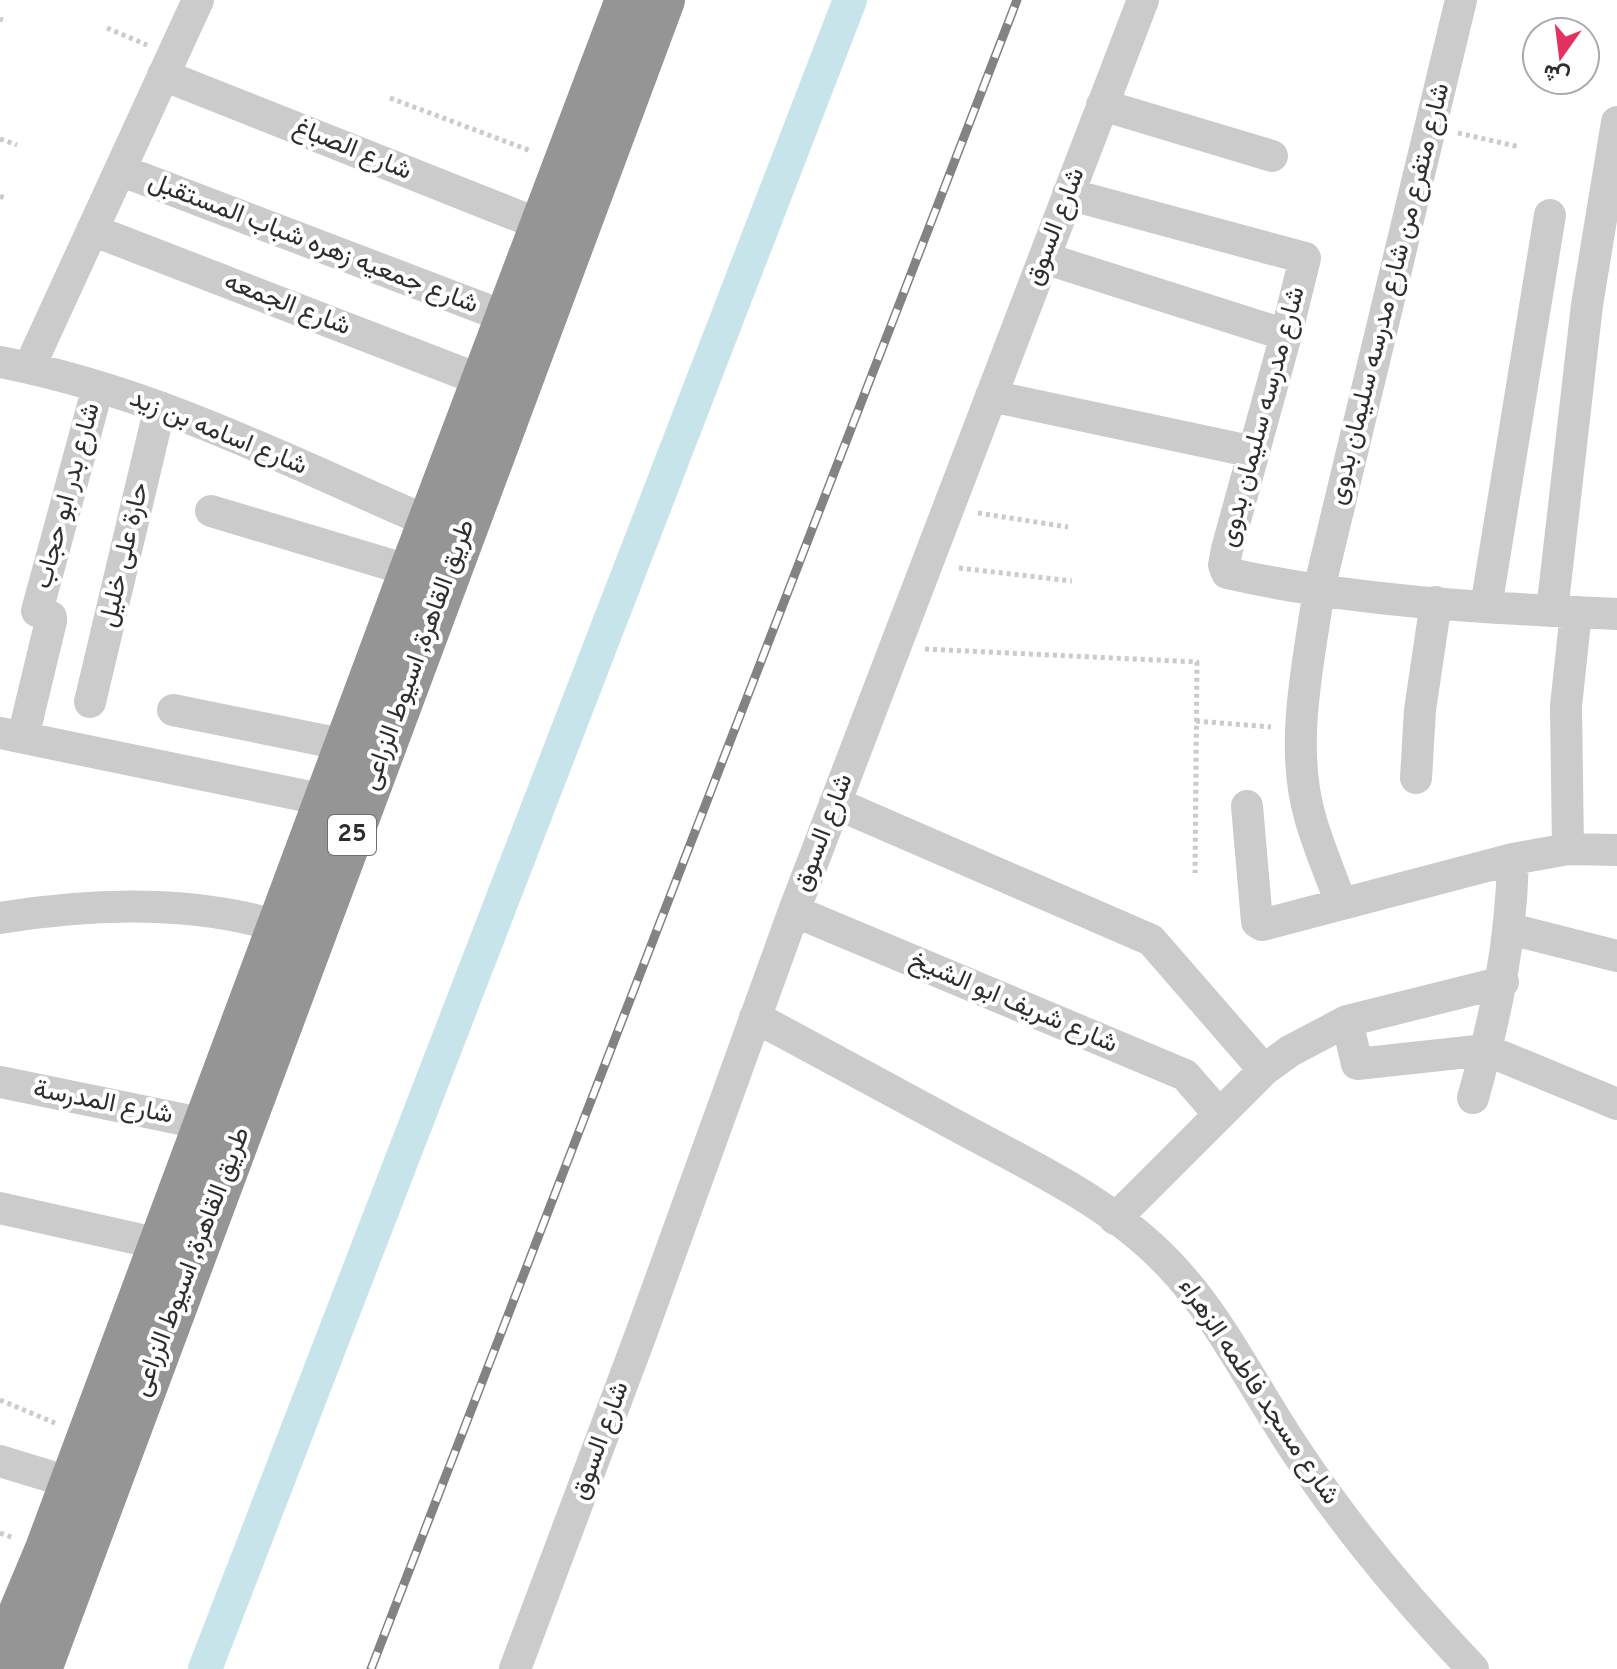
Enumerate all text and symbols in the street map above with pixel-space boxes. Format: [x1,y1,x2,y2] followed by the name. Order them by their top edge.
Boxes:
[1521,16,1601,96] north arrow
[1541,57,1573,89] text: ش
[1322,80,1458,508] street label: شارع متفرع من شارع مدرسه سليمان بدوى
[288,111,416,189] street label: شارع الصباغ
[1018,163,1094,291] street label: شارع السوق
[143,166,483,322] street label: شارع جمعيه زهره شباب المستقبل
[219,266,355,344] street label: شارع الجمعه
[1212,283,1314,551] street label: شارع مدرسه سليمان بدوى
[124,382,312,484] street label: شارع اسامه بن زيد
[27,399,109,593] street label: شارع بدر ابو حجاب
[92,479,158,631] street label: حارة على خليل
[355,515,483,795] street label: طريق القاهرة, اسيوط الزراعى
[786,769,862,897] street label: شارع السوق
[328,815,376,855] road number: 25
[904,944,1122,1062] street label: شارع شريف ابو الشيخ
[30,1073,176,1133] street label: شارع المدرسة
[125,1123,259,1401] street label: طريق القاهرة, اسيوط الزراعى
[1170,1272,1346,1512] street label: شارع مسجد فاطمه الزهراء
[564,1377,638,1505] street label: شارع السوق

